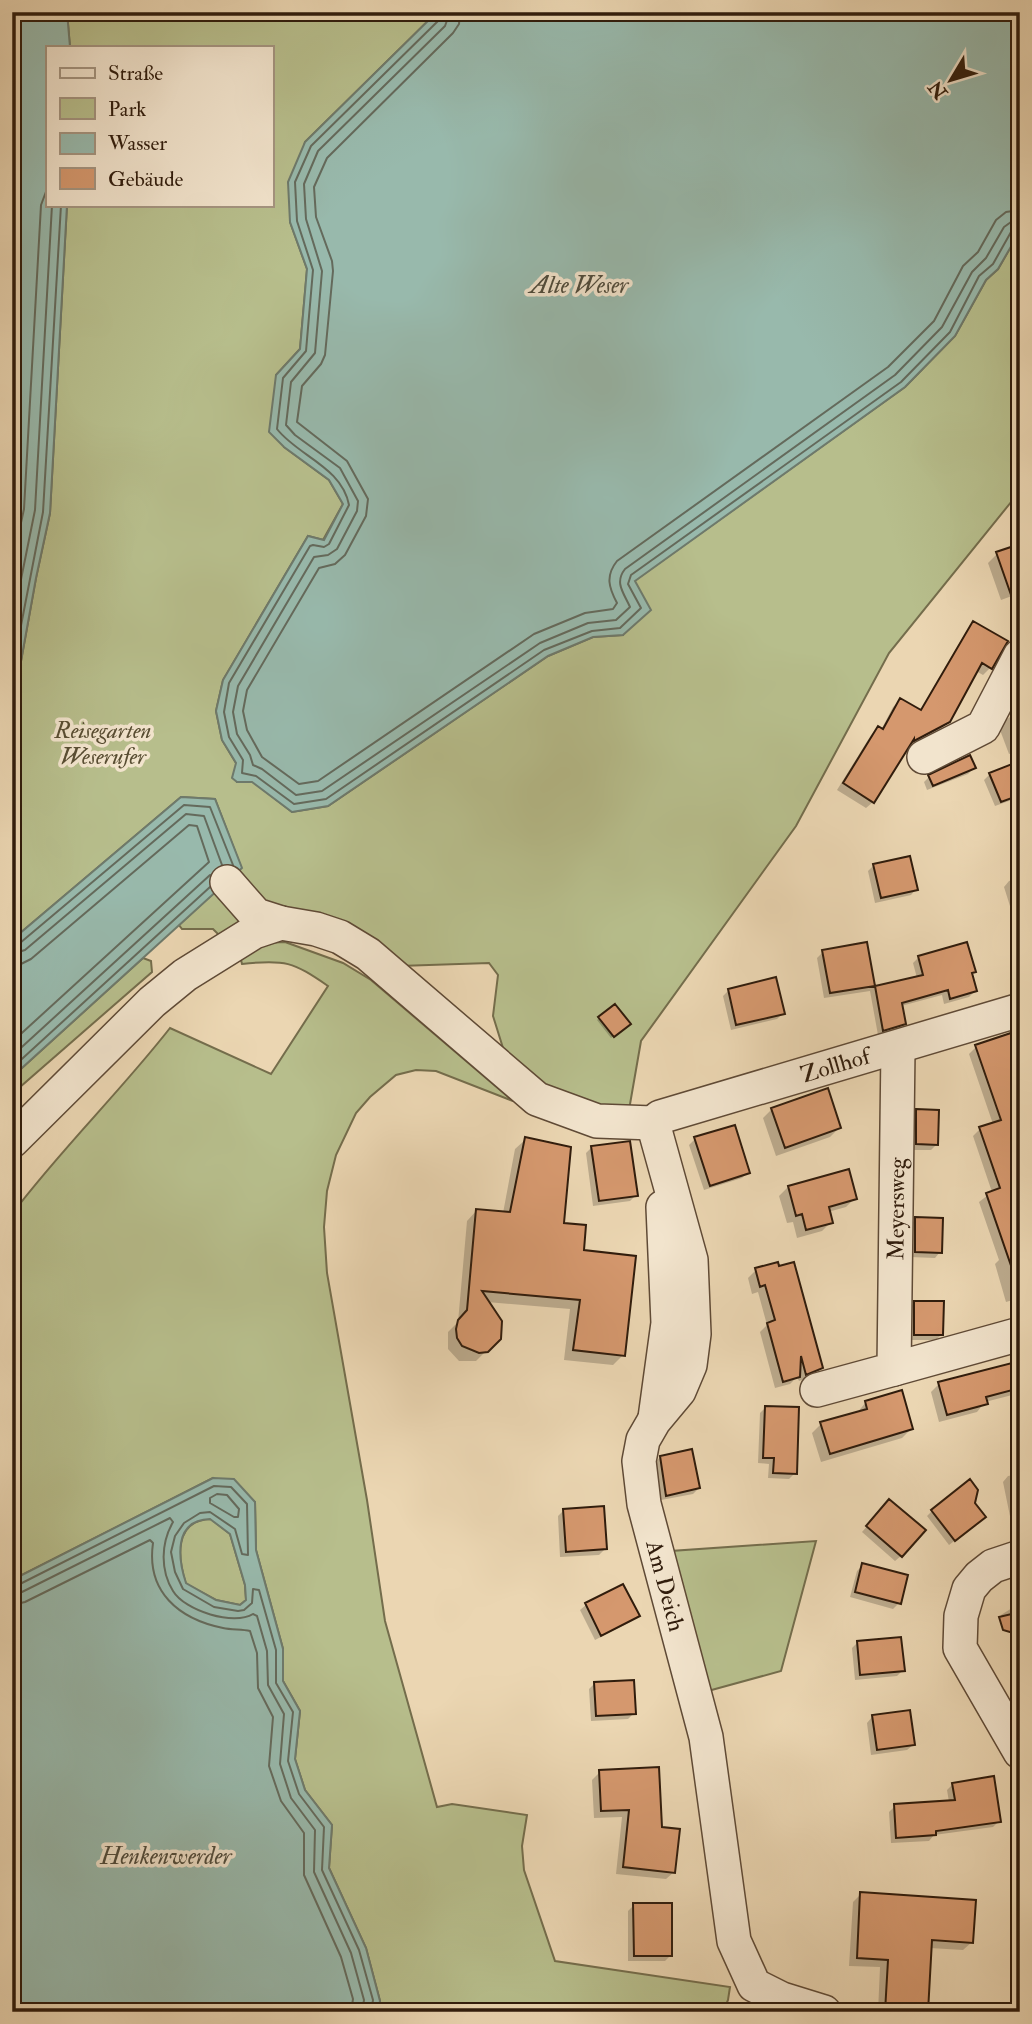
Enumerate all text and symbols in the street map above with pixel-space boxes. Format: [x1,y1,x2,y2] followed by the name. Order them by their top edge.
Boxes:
[46,46,273,206] legend
[916,46,986,116] north arrow
[108,60,163,87] text: Straße
[923,75,954,105] text: N
[108,96,146,123] text: Park
[107,130,167,157] text: Wasser
[108,166,184,193] text: Gebäude
[527,270,629,301] water label: Alte Weser
[54,716,152,771] park label: Reisegarten Weserufer
[797,1040,877,1089] street label: Zollhof
[881,1157,911,1260] street label: Meyersweg
[640,1536,692,1634] street label: Am Deich
[99,1841,233,1872] water label: Henkenwerder

